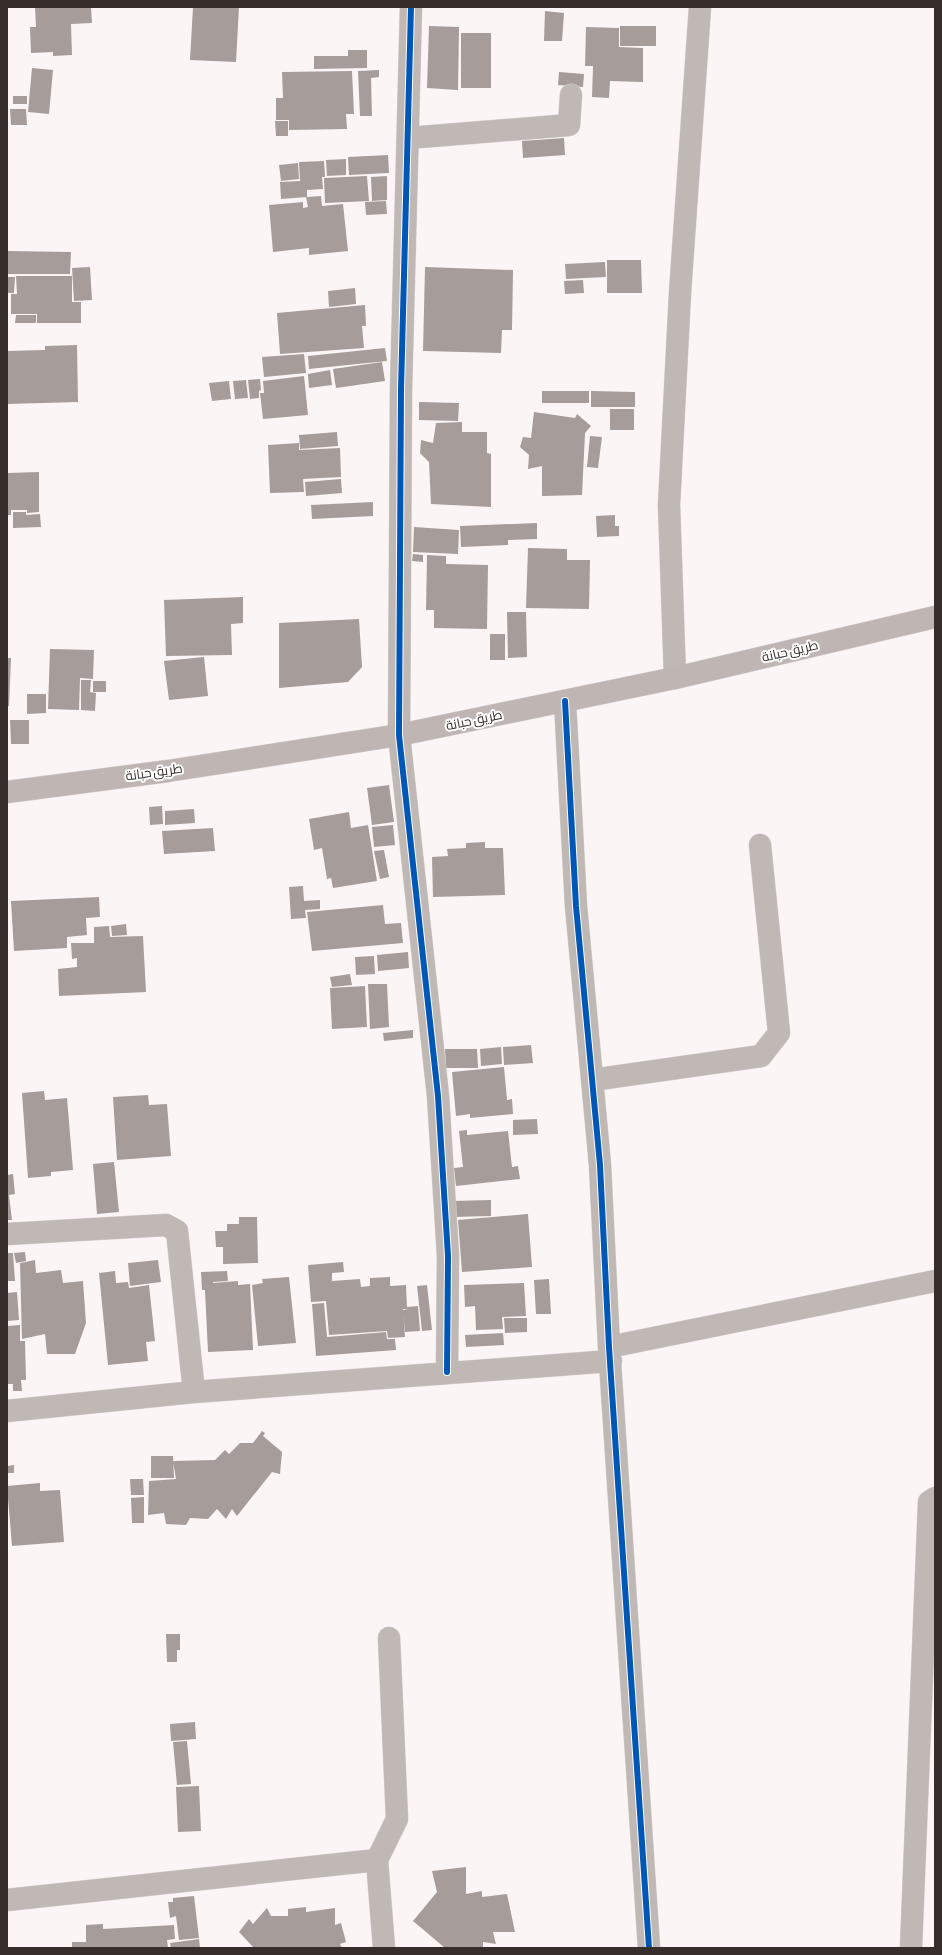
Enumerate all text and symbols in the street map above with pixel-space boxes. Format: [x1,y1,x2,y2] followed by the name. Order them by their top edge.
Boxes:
[760,637,820,665] street label: طريق حبانة
[444,707,504,733] street label: طريق حبانة
[125,761,183,783] street label: طريق حبانة

